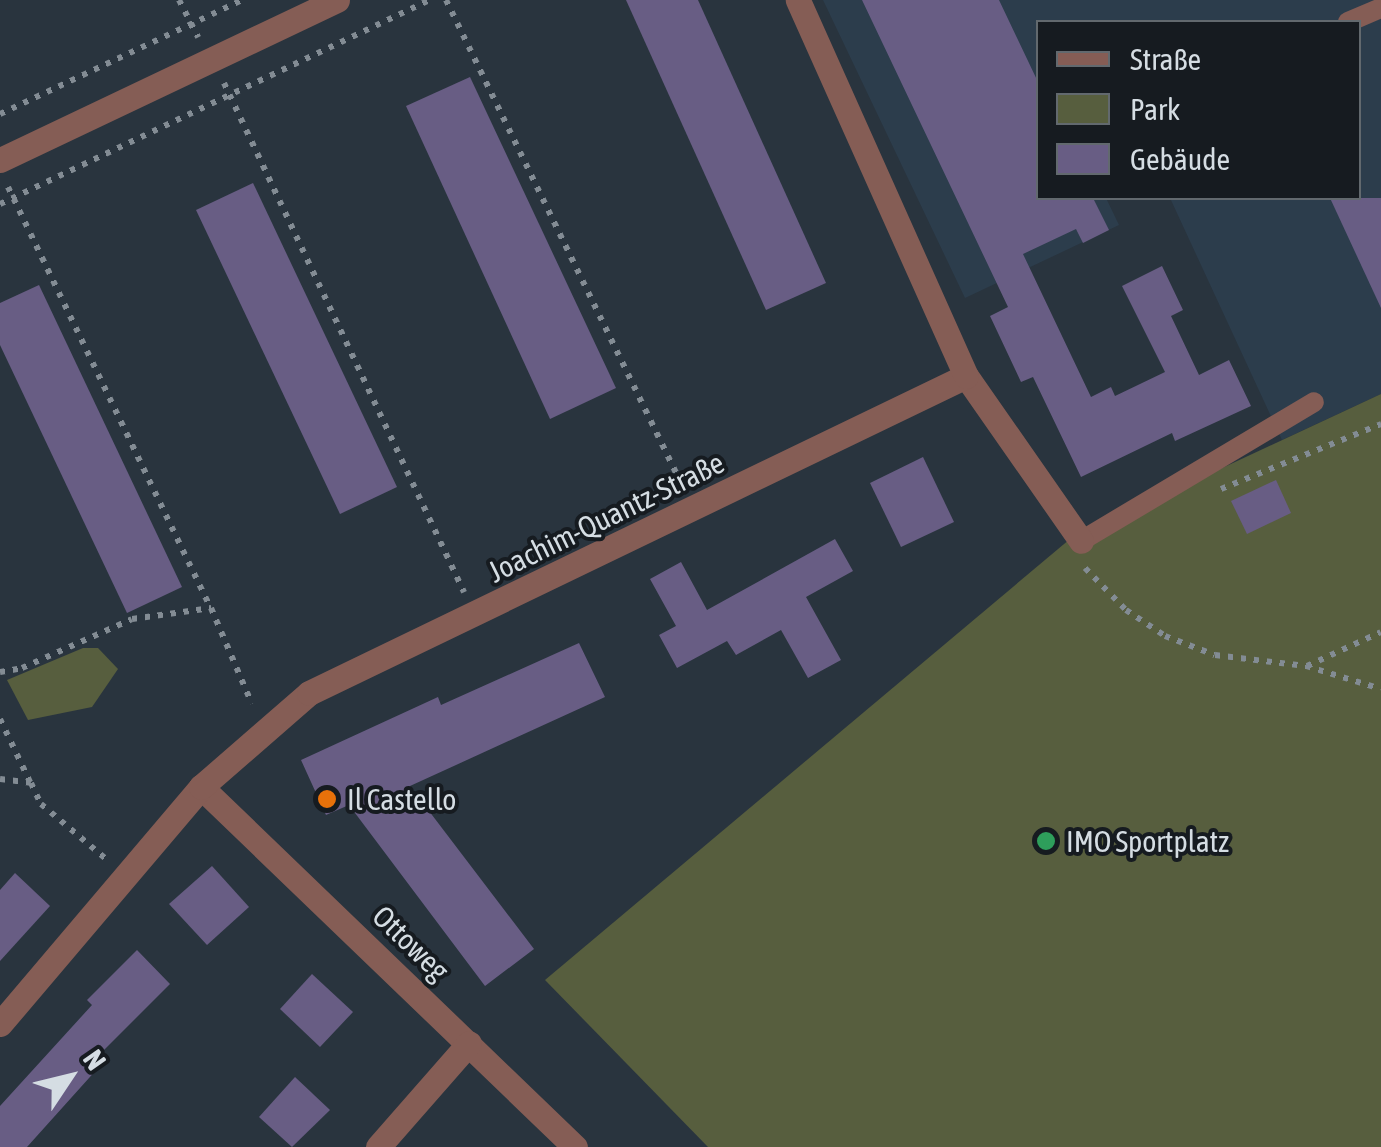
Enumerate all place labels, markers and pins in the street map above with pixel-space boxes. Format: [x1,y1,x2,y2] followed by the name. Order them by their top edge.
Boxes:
[347,781,456,817] place label: Il Castello
[316,788,338,810] marker: Il Castello
[1066,823,1229,859] place label: IMO Sportplatz
[1035,830,1057,852] marker: IMO Sportplatz

